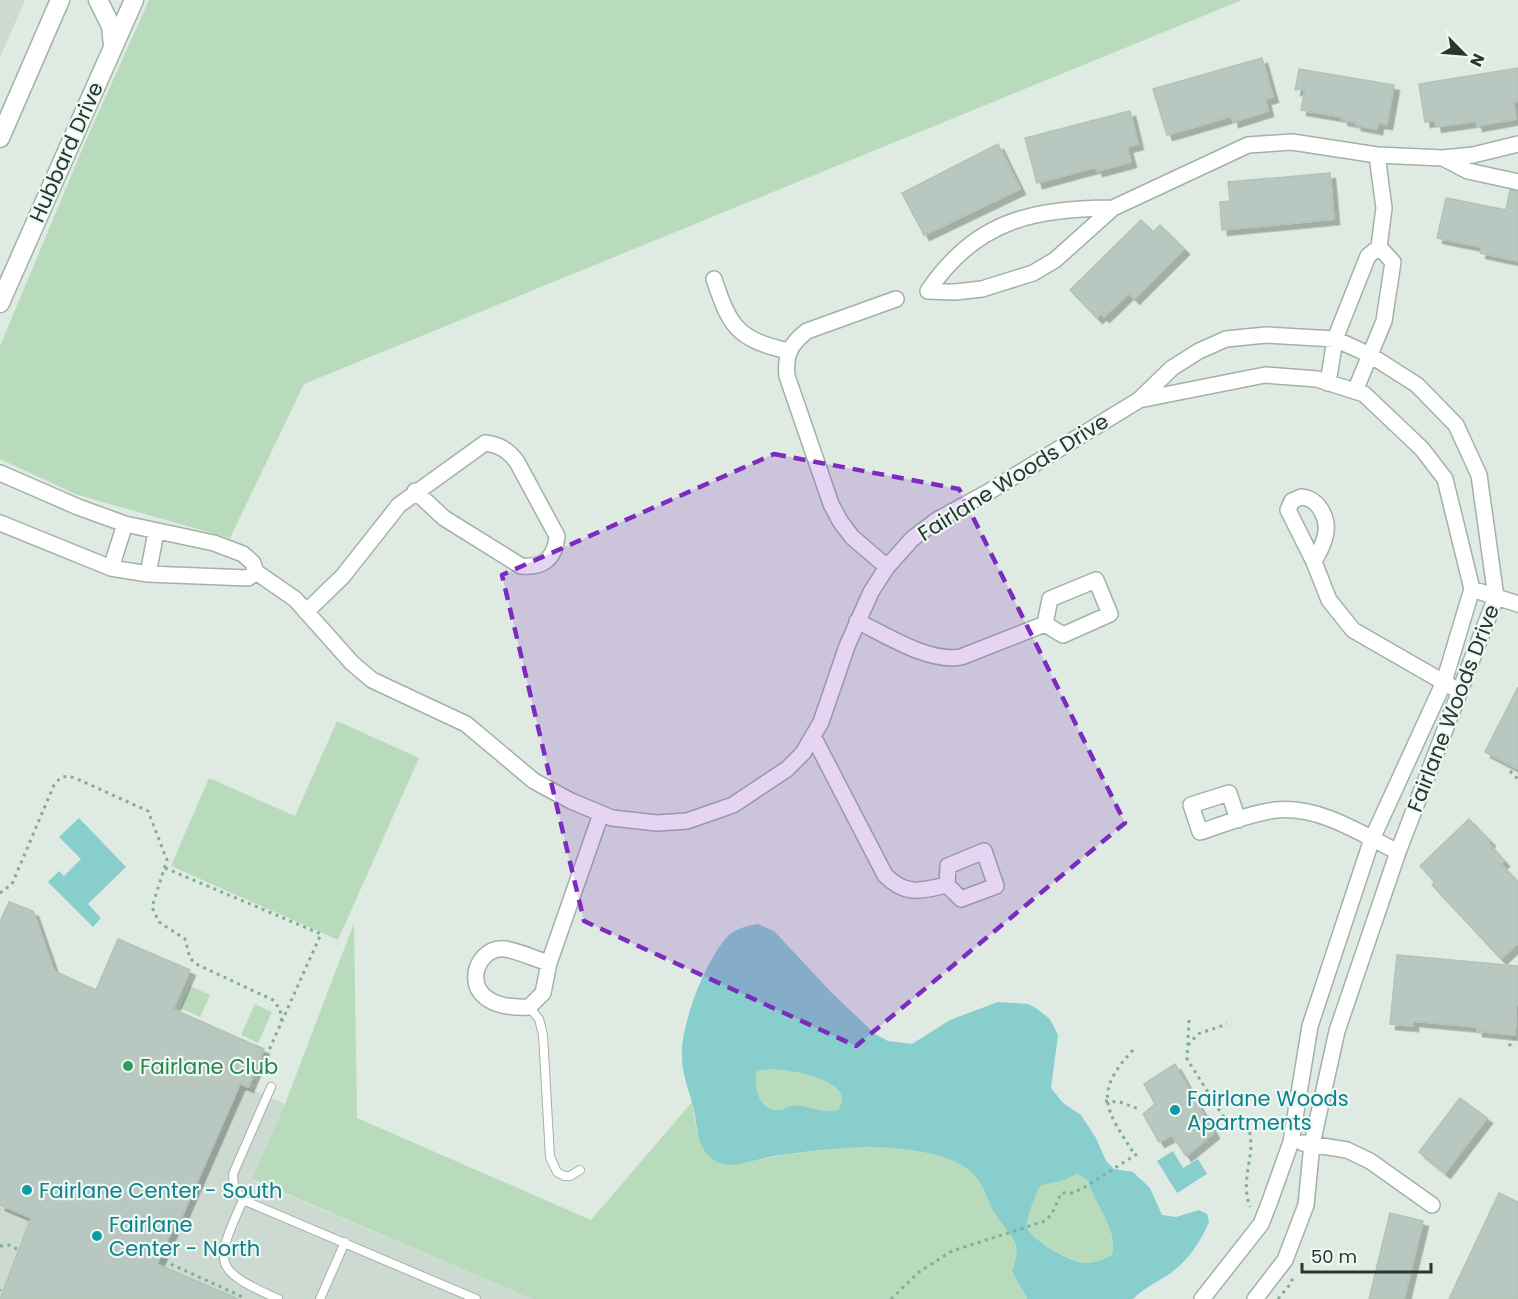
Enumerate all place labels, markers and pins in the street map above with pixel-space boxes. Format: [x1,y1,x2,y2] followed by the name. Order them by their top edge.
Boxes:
[140,1052,278,1081] place label: Fairlane Club
[121,1059,135,1073] marker: Fairlane Club
[1187,1084,1349,1137] place label: Fairlane Woods Apartments
[1168,1103,1182,1117] marker: Fairlane Woods Apartments
[39,1176,282,1205] place label: Fairlane Center - South
[20,1183,34,1197] marker: Fairlane Center - South
[109,1210,260,1263] place label: Fairlane Center - North
[90,1229,104,1243] marker: Fairlane Center - North

